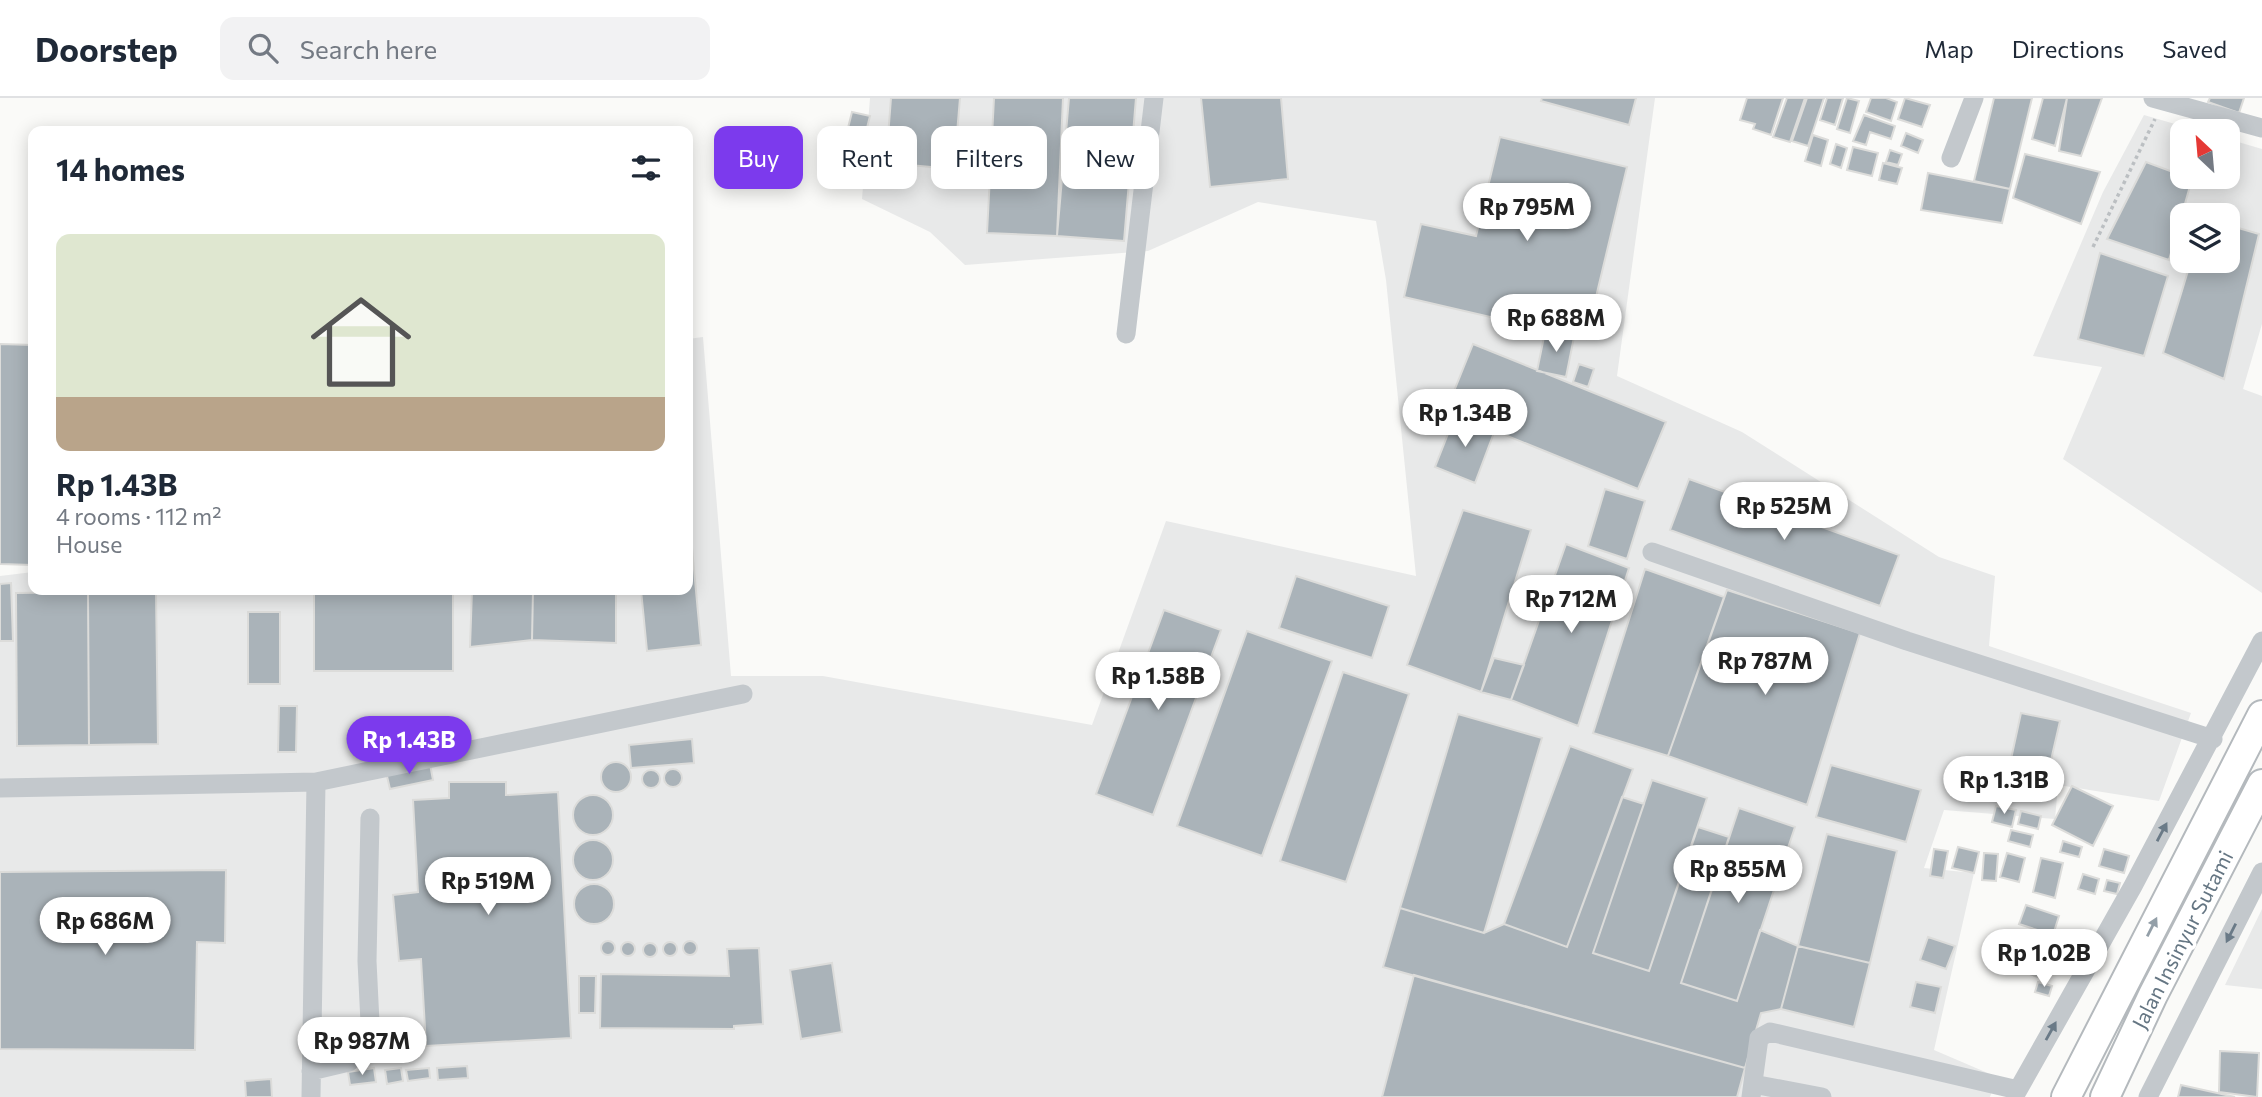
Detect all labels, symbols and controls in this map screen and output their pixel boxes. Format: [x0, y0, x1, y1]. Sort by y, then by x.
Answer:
search box [220, 17, 710, 80]
text: Doorstep [35, 28, 178, 69]
icon: search [244, 29, 282, 67]
text: Search here [300, 33, 437, 64]
text: Map [1924, 34, 1974, 63]
text: Directions [2012, 34, 2124, 63]
text: Saved [2162, 34, 2227, 63]
north arrow [2170, 119, 2240, 189]
map controls [2170, 119, 2240, 273]
chip: Buy [714, 126, 803, 189]
chip: Rent [817, 126, 917, 189]
chip: Filters [931, 126, 1047, 189]
chip: New [1061, 126, 1159, 189]
icon: filters [627, 149, 665, 187]
text: 14 homes [56, 150, 185, 187]
pin: Rp 795M [1462, 184, 1592, 243]
text: Rp 795M [1479, 192, 1575, 220]
button: layers [2170, 203, 2240, 273]
icon: home [298, 279, 424, 405]
pin: Rp 688M [1491, 294, 1621, 354]
text: Rp 688M [1507, 303, 1605, 331]
pin: Rp 1.34B [1393, 390, 1537, 449]
text: Rp 1.34B [1418, 398, 1512, 426]
text: Rp 1.43B [56, 465, 177, 502]
pin: Rp 525M [1719, 482, 1849, 542]
text: Rp 525M [1736, 491, 1832, 519]
text: 4 rooms · 112 m² [56, 502, 221, 530]
text: House [56, 530, 122, 558]
pin: Rp 712M [1506, 575, 1636, 635]
text: Rp 712M [1525, 584, 1617, 612]
pin: Rp 787M [1700, 638, 1830, 697]
text: Rp 787M [1717, 646, 1813, 674]
pin: Rp 1.58B [1086, 652, 1230, 712]
text: Rp 1.58B [1111, 661, 1205, 689]
pin: Rp 1.43B [337, 716, 481, 776]
text: Rp 1.43B [363, 725, 455, 753]
pin: Rp 1.31B [1932, 756, 2076, 816]
text: Rp 1.31B [1959, 765, 2049, 793]
one-way arrow [2156, 822, 2168, 842]
pin: Rp 855M [1673, 846, 1803, 905]
street label: Jalan Insinyur Sutami [2126, 846, 2237, 1033]
text: Rp 855M [1689, 854, 1787, 882]
pin: Rp 519M [423, 858, 553, 917]
text: Rp 519M [441, 866, 535, 894]
pin: Rp 686M [40, 898, 170, 957]
text: Rp 686M [56, 906, 154, 934]
one-way arrow [2147, 917, 2158, 937]
one-way arrow [2225, 923, 2237, 943]
pin: Rp 1.02B [1972, 930, 2116, 989]
text: Rp 1.02B [1997, 938, 2091, 966]
pin: Rp 987M [297, 1018, 427, 1077]
one-way arrow [2045, 1021, 2057, 1040]
text: Rp 987M [314, 1026, 410, 1054]

